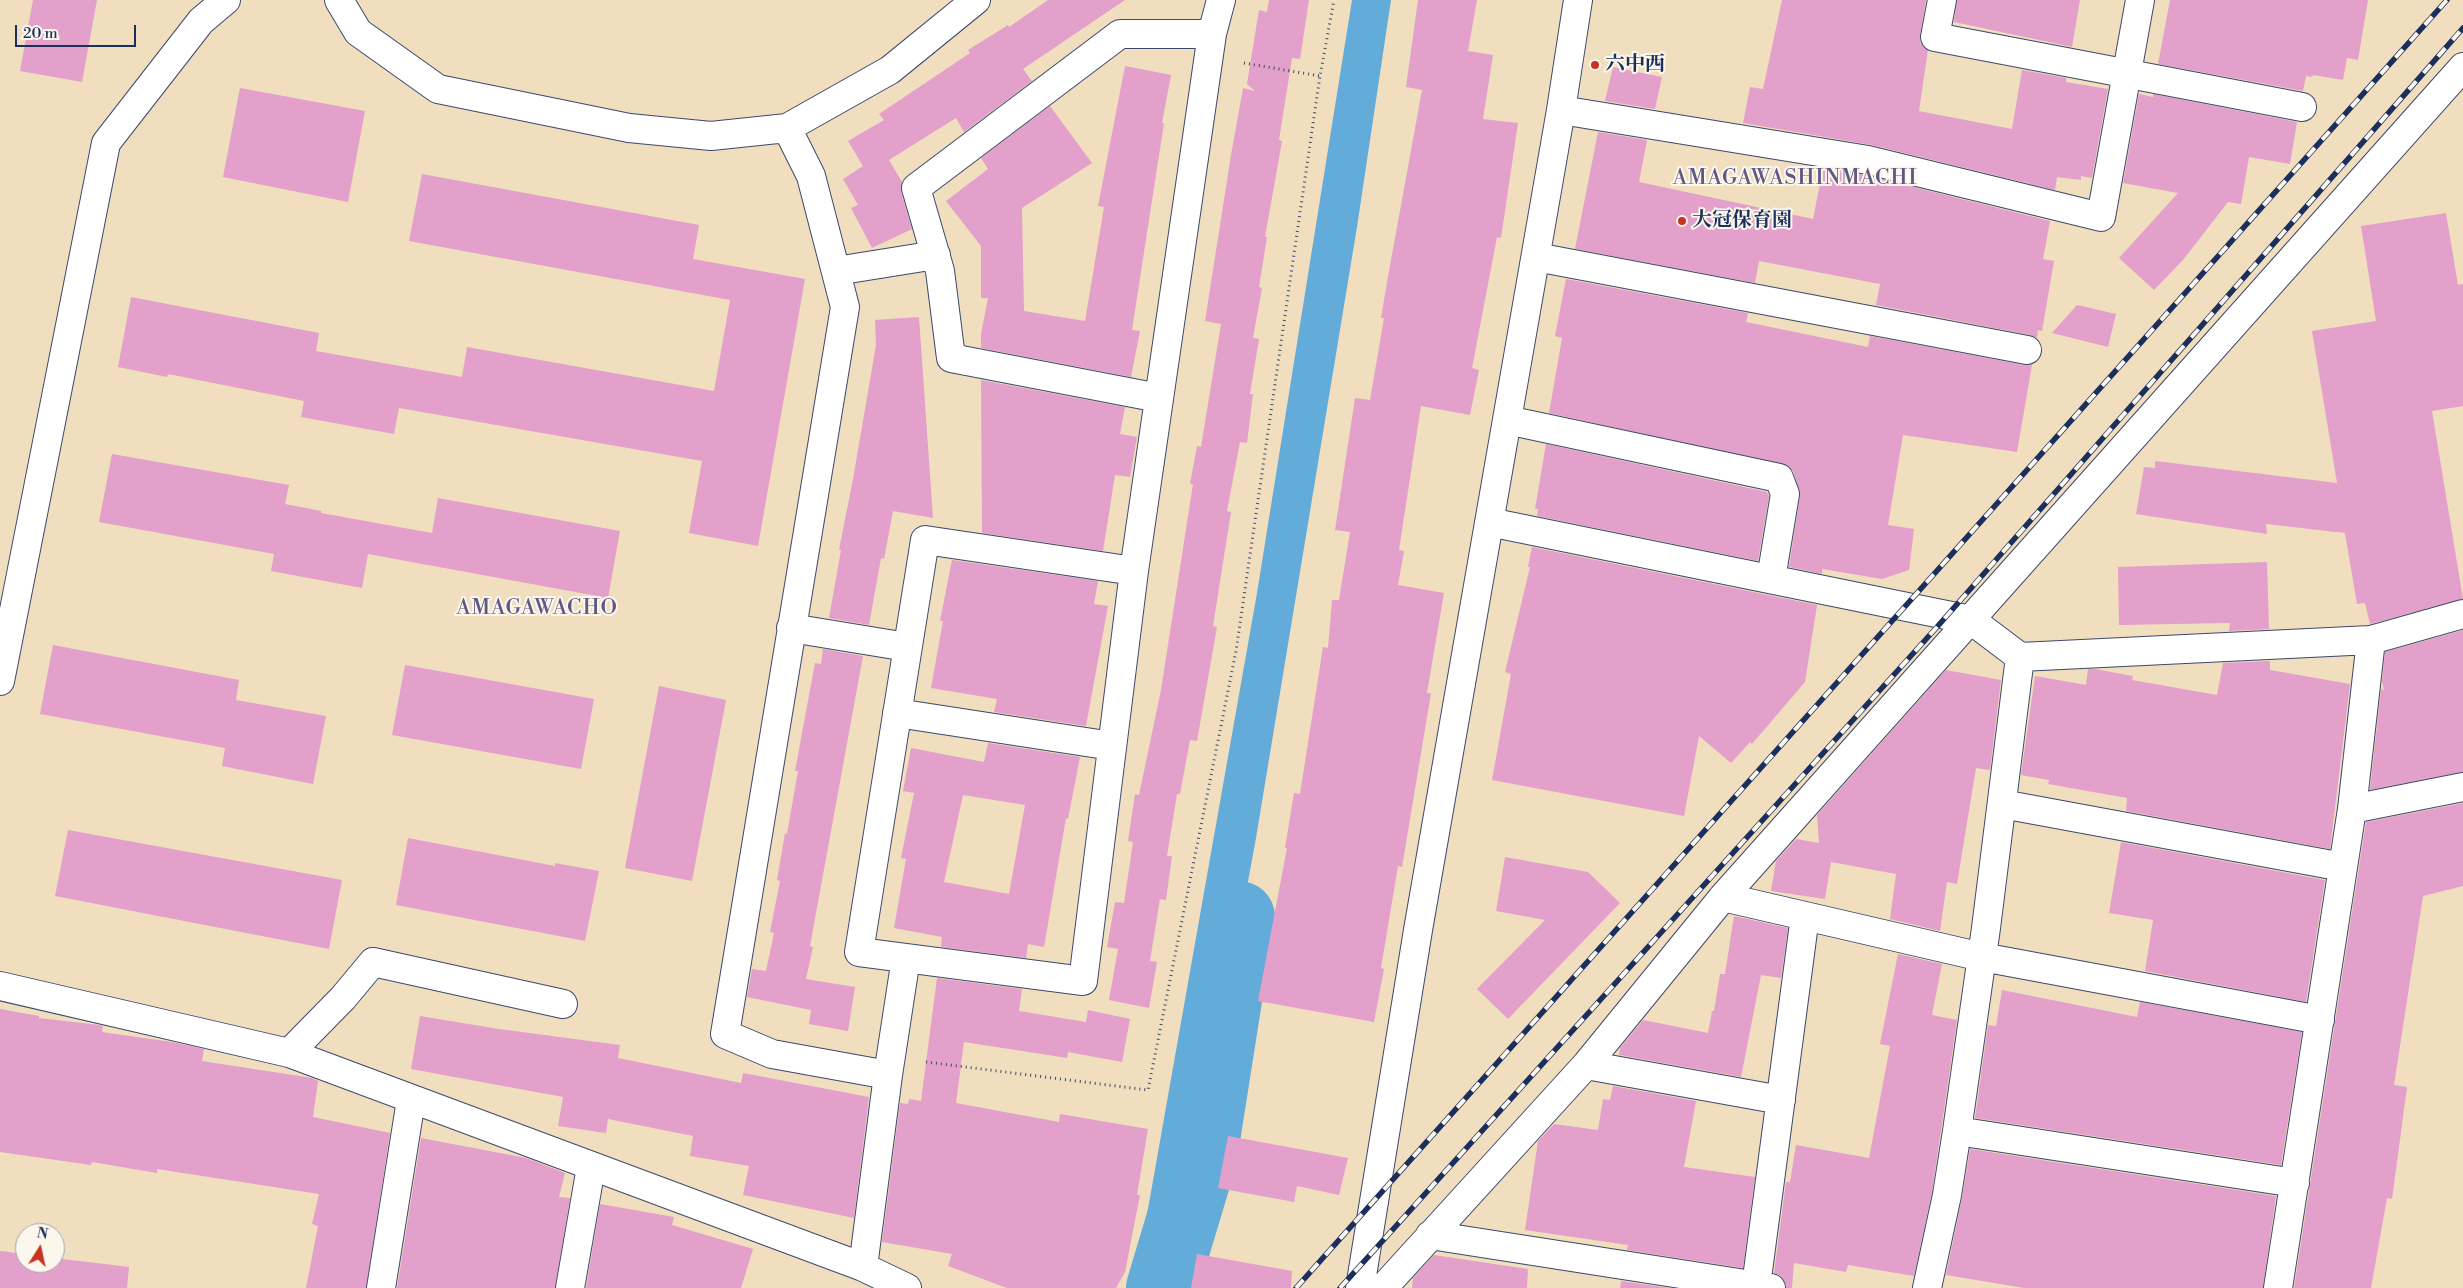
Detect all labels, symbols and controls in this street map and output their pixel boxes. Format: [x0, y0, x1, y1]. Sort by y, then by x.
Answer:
scale bar [18, 15, 139, 47]
text: 20 m [23, 24, 58, 43]
place label: 六中西 [1605, 53, 1665, 77]
marker: 六中西 [1589, 59, 1601, 71]
district label: AMAGAWASHINMACHI [1671, 166, 1919, 192]
place label: 大冠保育園 [1692, 209, 1792, 233]
marker: 大冠保育園 [1676, 215, 1688, 227]
district label: AMAGAWACHO [455, 596, 619, 622]
north arrow [15, 1223, 65, 1273]
text: N [35, 1224, 49, 1244]

